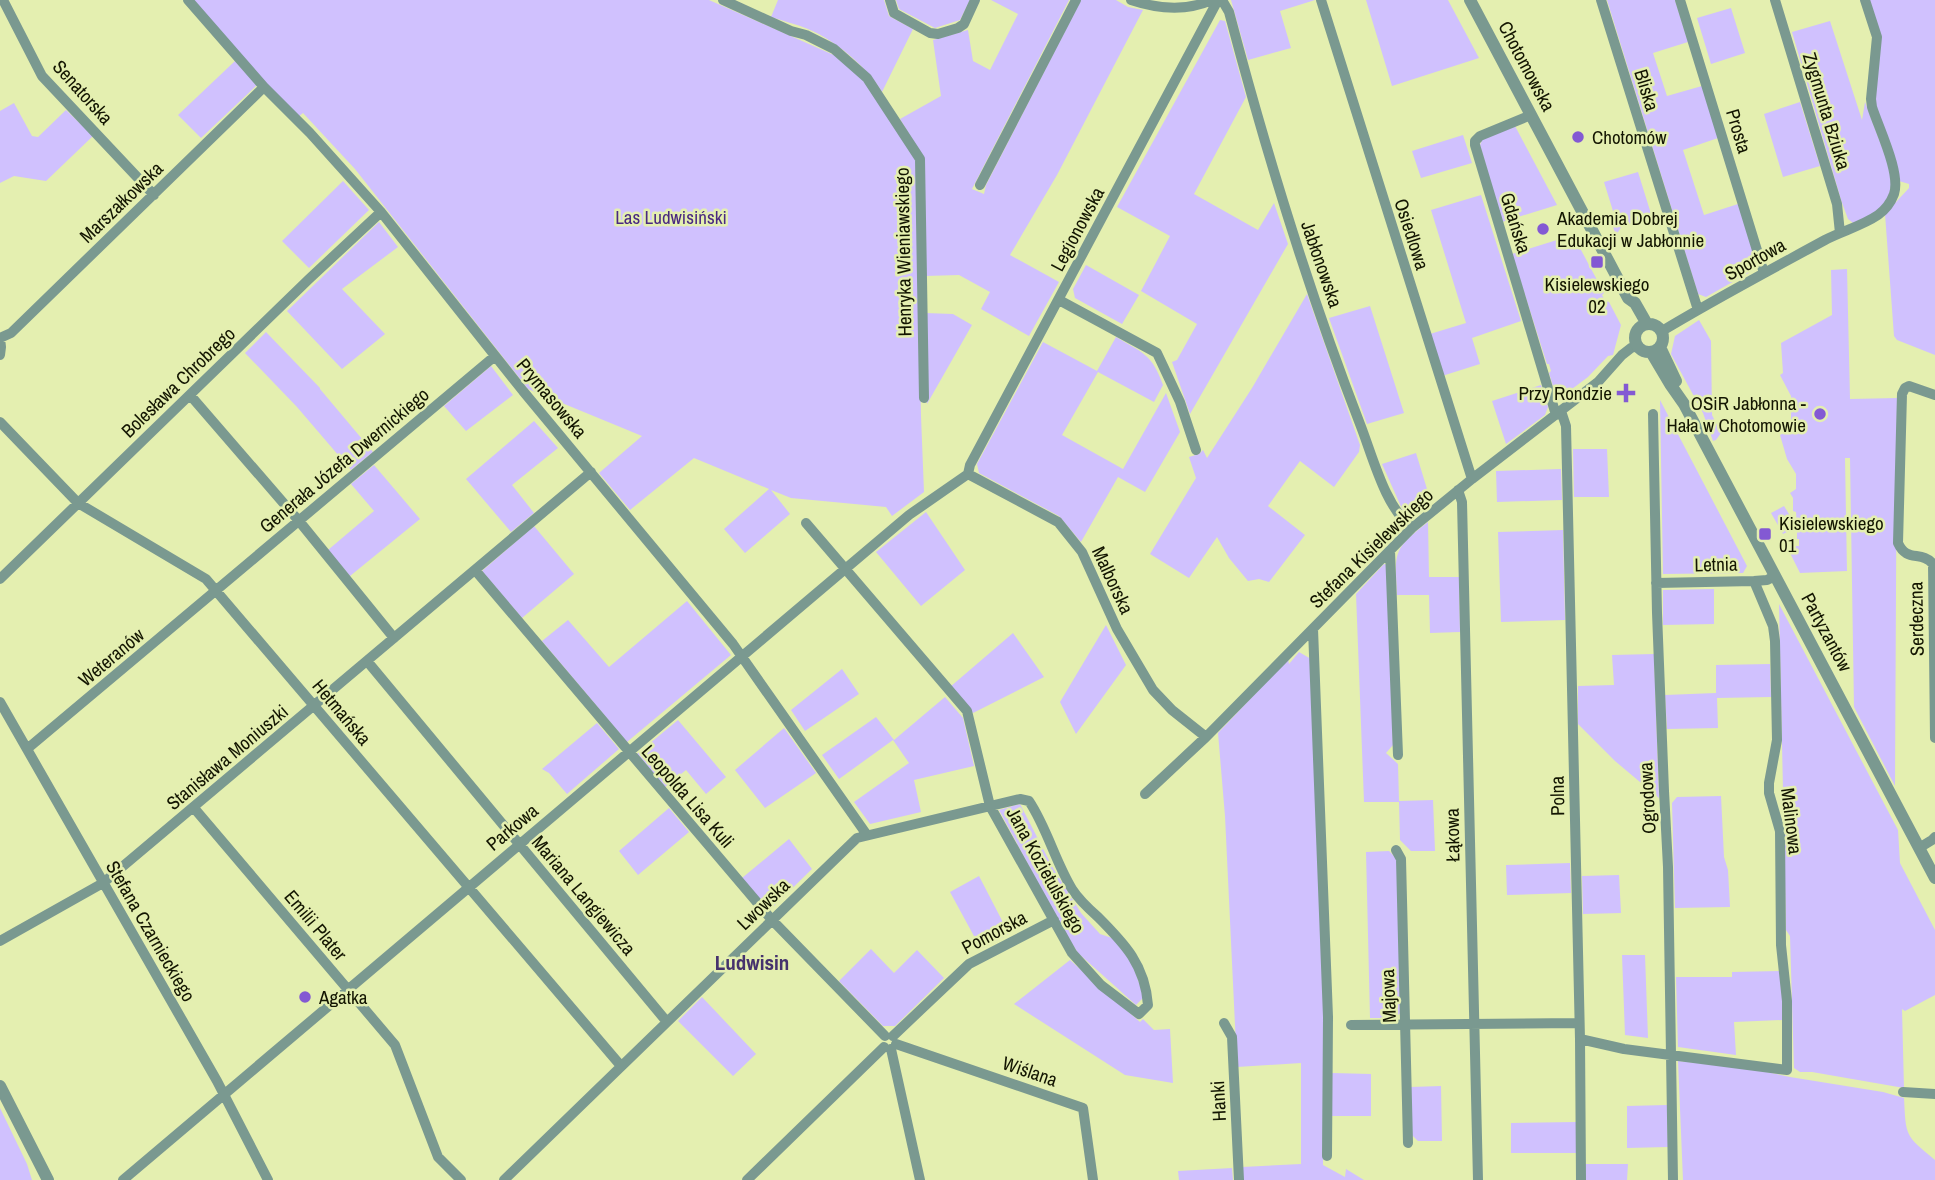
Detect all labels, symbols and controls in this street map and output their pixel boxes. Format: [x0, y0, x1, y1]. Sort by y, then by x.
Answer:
street label: Chotomowska [1492, 16, 1562, 116]
street label: Zygmunta Bziuka [1797, 49, 1857, 173]
street label: Senatorska [47, 54, 119, 130]
street label: Bliska [1628, 66, 1666, 114]
street label: Prosta [1720, 106, 1758, 157]
place label: Chotomów [1592, 124, 1667, 150]
marker: Chotomów [1570, 129, 1586, 145]
street label: Marszałkowska [74, 155, 169, 248]
street label: Henryka Wieniawskiego [889, 167, 917, 337]
street label: Legionowska [1044, 182, 1110, 276]
street label: Gdańska [1494, 189, 1538, 257]
street label: Osiedlowa [1388, 195, 1436, 273]
park label: Las Ludwisiński [615, 204, 727, 230]
place label: Akademia Dobrej Edukacji w Jabłonnie [1556, 205, 1704, 253]
street label: Jabłonowska [1295, 217, 1349, 311]
marker: Akademia Dobrej Edukacji w Jabłonnie [1535, 221, 1551, 237]
street label: Sportowa [1720, 232, 1790, 286]
marker: Kisielewskiego 02 [1589, 254, 1605, 270]
place label: Kisielewskiego 02 [1545, 271, 1649, 319]
street label: Bolesława Chrobrego [115, 321, 241, 443]
street label: Prymasowska [511, 353, 593, 444]
place label: Przy Rondzie [1518, 380, 1612, 406]
street label: Generała Józefa Dwernickiego [254, 381, 434, 539]
marker: Przy Rondzie [1618, 385, 1634, 401]
place label: OSiR Jabłonna - Hała w Chotomowie [1667, 390, 1806, 438]
marker: OSiR Jabłonna - Hała w Chotomowie [1812, 406, 1828, 422]
street label: Stefana Kisielewskiego [1303, 482, 1439, 614]
place label: Kisielewskiego 01 [1779, 510, 1884, 558]
marker: Kisielewskiego 01 [1757, 526, 1773, 542]
street label: Malborska [1086, 542, 1140, 618]
street label: Letnia [1694, 551, 1738, 577]
street label: Serdeczna [1902, 581, 1930, 656]
street label: Partyzantów [1795, 588, 1859, 677]
street label: Weteranów [73, 621, 150, 692]
street label: Hetmańska [307, 673, 377, 751]
street label: Stanisława Moniuszki [161, 698, 293, 816]
street label: Leopolda Lisa Kuli [636, 739, 740, 853]
street label: Ogrodowa [1632, 761, 1662, 835]
street label: Polna [1544, 776, 1570, 816]
street label: Malinowa [1775, 786, 1809, 856]
street label: Parkowa [480, 797, 544, 856]
street label: Jana Kozietulskiego [1001, 802, 1091, 938]
street label: Łąkowa [1439, 808, 1465, 862]
street label: Mariana Langiewicza [526, 830, 642, 961]
street label: Stefana Czarnieckiego [100, 856, 202, 1006]
street label: Lwowska [731, 872, 795, 936]
street label: Emilii Plater [279, 884, 354, 966]
street label: Pomorska [957, 904, 1031, 960]
district label: Ludwisin [715, 948, 789, 977]
street label: Majowa [1374, 968, 1402, 1023]
place label: Agatka [318, 984, 368, 1010]
marker: Agatka [297, 989, 313, 1005]
street label: Wiślana [999, 1050, 1061, 1093]
street label: Hanki [1204, 1080, 1232, 1122]

